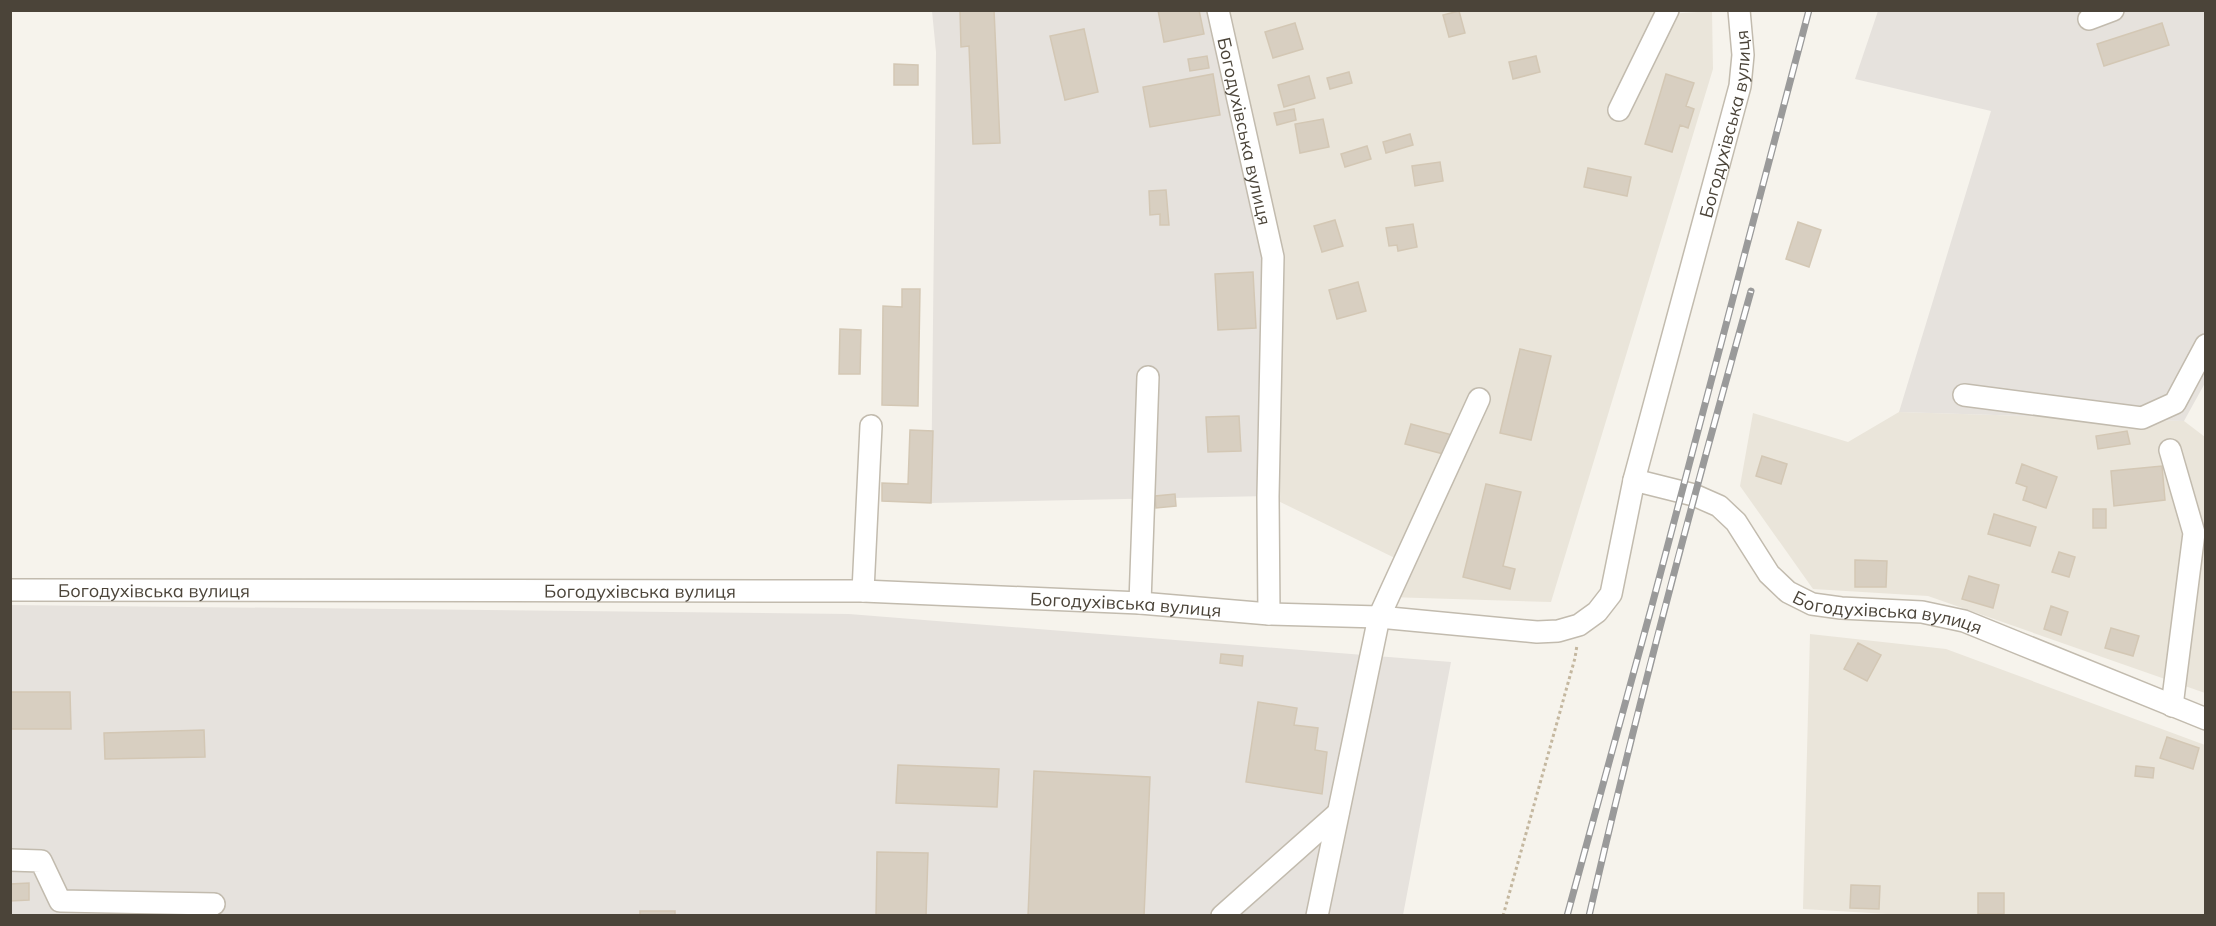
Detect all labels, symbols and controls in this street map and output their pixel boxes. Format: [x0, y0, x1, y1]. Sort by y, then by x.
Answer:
street label: Богодухівська вулиця [1694, 29, 1755, 220]
street label: Богодухівська вулиця [1213, 35, 1277, 227]
street label: Богодухівська вулиця [58, 579, 250, 602]
street label: Богодухівська вулиця [544, 579, 736, 602]
street label: Богодухівська вулиця [1789, 585, 1986, 639]
street label: Богодухівська вулиця [1029, 587, 1222, 621]

